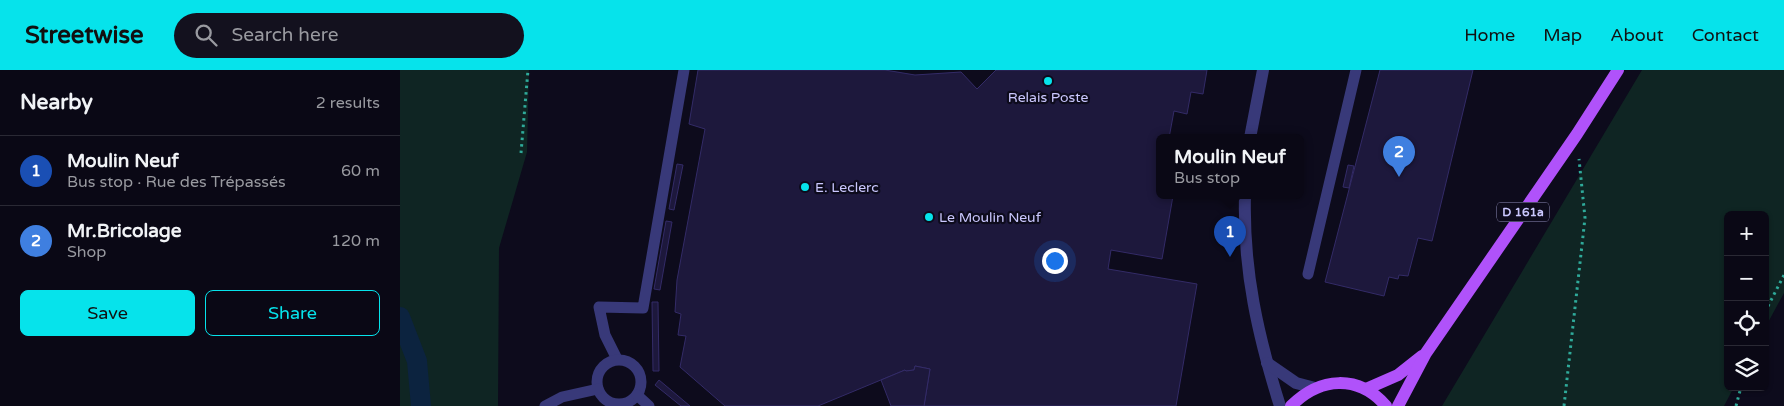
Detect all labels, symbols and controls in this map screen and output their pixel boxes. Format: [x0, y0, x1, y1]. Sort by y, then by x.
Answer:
search box [174, 13, 524, 58]
text: Streetwise [25, 21, 144, 50]
icon: search [192, 21, 220, 49]
text: Search here [232, 24, 338, 46]
text: Home [1464, 24, 1515, 46]
text: Map [1543, 24, 1582, 46]
text: About [1610, 24, 1664, 46]
text: Contact [1692, 24, 1759, 46]
marker: Relais Poste [1042, 75, 1054, 87]
place label: Relais Poste [1008, 89, 1088, 106]
text: Nearby [20, 90, 93, 115]
text: 2 results [316, 93, 380, 113]
popup [1156, 134, 1304, 199]
pin: 2 [1383, 136, 1415, 177]
text: Moulin Neuf [1174, 146, 1286, 168]
text: Moulin Neuf [67, 150, 179, 172]
text: 1 [31, 161, 41, 181]
text: 60 m [341, 161, 380, 181]
text: Bus stop [1174, 168, 1240, 188]
text: Bus stop · Rue des Trépassés [67, 172, 286, 192]
place label: E. Leclerc [815, 179, 879, 196]
marker: E. Leclerc [799, 181, 811, 193]
road number: D 161a [1497, 202, 1549, 222]
place label: Le Moulin Neuf [939, 209, 1042, 226]
marker: Le Moulin Neuf [923, 211, 935, 223]
map controls [1724, 211, 1769, 391]
button: + [1724, 211, 1769, 256]
pin: 1 [1214, 216, 1246, 257]
text: Mr.Bricolage [67, 220, 182, 242]
text: 2 [31, 231, 41, 251]
text: 120 m [331, 231, 380, 251]
text: Shop [67, 242, 106, 262]
your location [1042, 248, 1068, 274]
button: − [1724, 256, 1769, 301]
button: Save [20, 290, 195, 336]
button: Share [205, 290, 380, 336]
button: locate [1724, 301, 1769, 346]
button: layers [1724, 346, 1769, 391]

